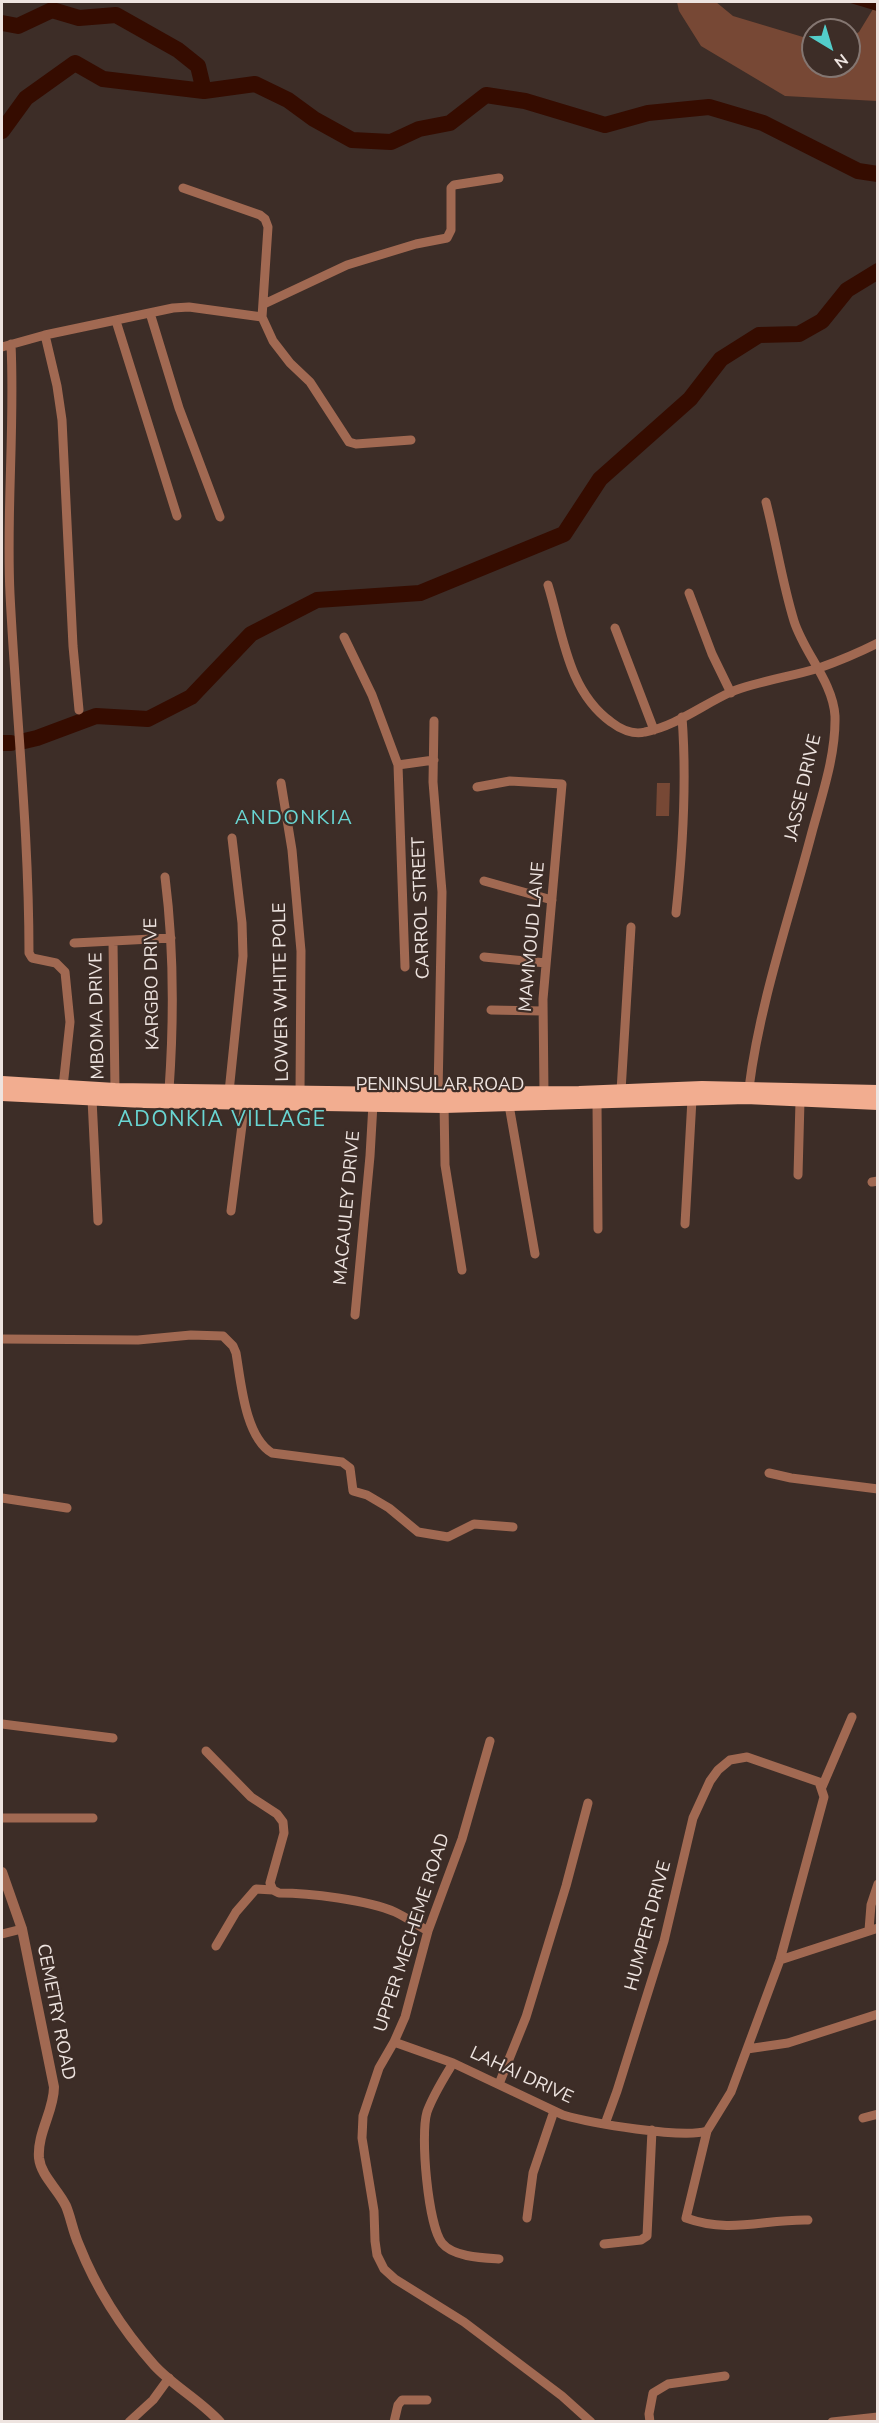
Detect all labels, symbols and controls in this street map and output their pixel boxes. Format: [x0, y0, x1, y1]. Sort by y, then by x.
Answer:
north arrow [801, 18, 861, 78]
text: N [829, 48, 852, 73]
street label: JASSE DRIVE [781, 732, 827, 844]
district label: ANDONKIA [235, 807, 353, 831]
street label: CARROL STREET [409, 836, 435, 980]
street label: MAMMOUD LANE [516, 861, 550, 1013]
street label: LOWER WHITE POLE [270, 902, 294, 1082]
street label: KARGBO DRIVE [141, 918, 165, 1050]
street label: MBOMA DRIVE [86, 952, 110, 1080]
street label: PENINSULAR ROAD [356, 1075, 524, 1097]
district label: ADONKIA VILLAGE [117, 1108, 327, 1134]
street label: MACAULEY DRIVE [331, 1130, 365, 1286]
street label: UPPER MECHEME ROAD [371, 1831, 455, 2035]
street label: HUMPER DRIVE [621, 1859, 677, 1993]
street label: CEMETRY ROAD [31, 1942, 79, 2082]
street label: LAHAI DRIVE [466, 2043, 576, 2109]

